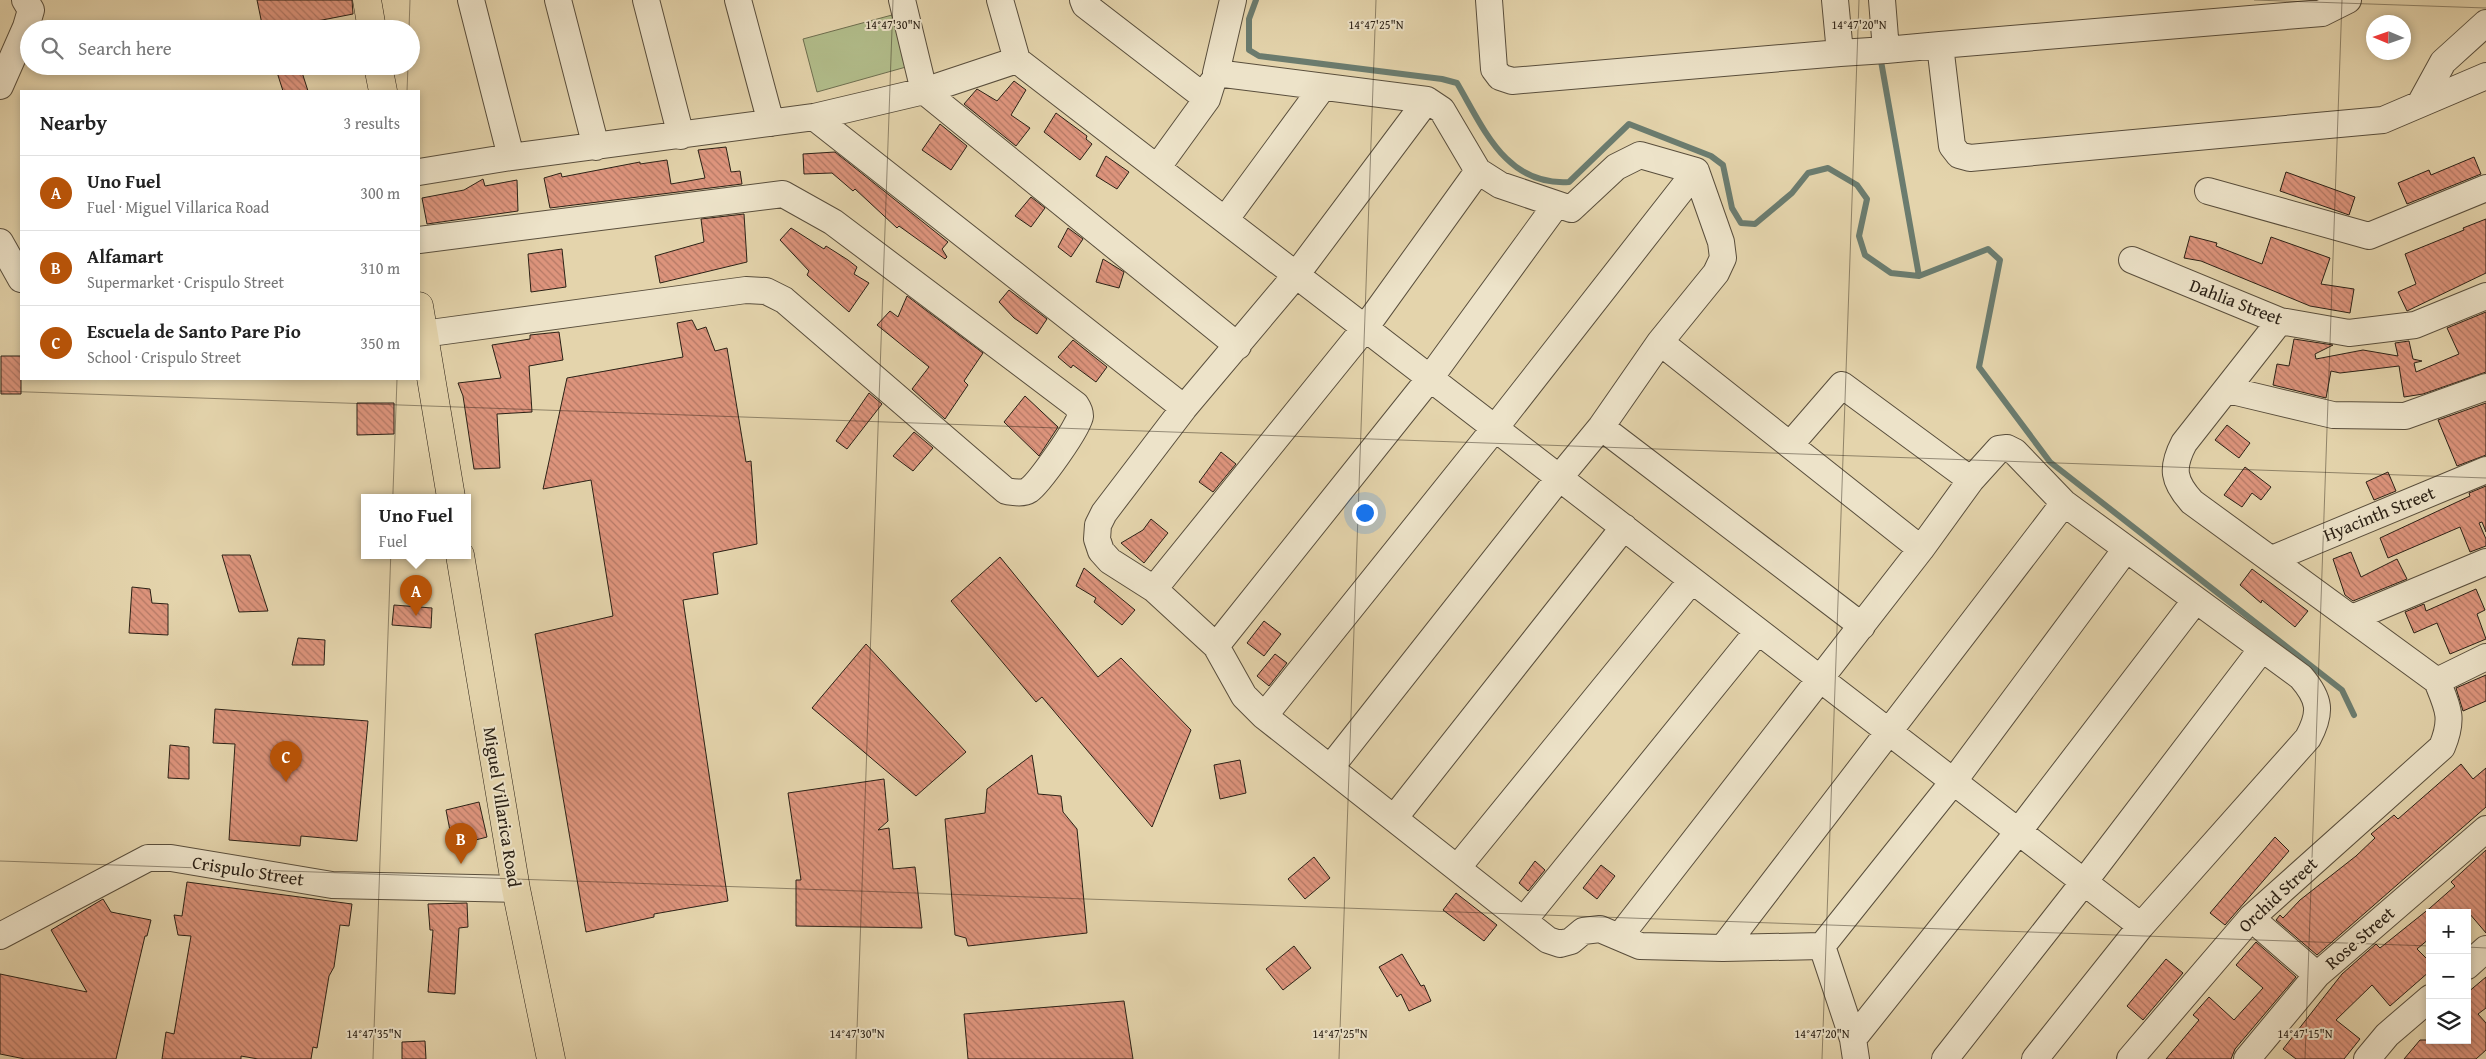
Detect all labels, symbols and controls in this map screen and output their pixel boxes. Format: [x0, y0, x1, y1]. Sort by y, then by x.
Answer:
north arrow [2366, 15, 2411, 60]
text: 14°47'30"N [865, 16, 921, 33]
text: 14°47'25"N [1348, 16, 1404, 33]
text: 14°47'20"N [1831, 16, 1887, 33]
search box [20, 20, 420, 75]
icon: search [38, 34, 66, 62]
text: Search here [78, 34, 172, 62]
text: Nearby [40, 107, 107, 138]
text: 3 results [343, 111, 400, 135]
text: Uno Fuel [87, 167, 161, 195]
text: A [51, 181, 61, 205]
text: 300 m [360, 181, 400, 205]
text: Fuel · Miguel Villarica Road [87, 195, 269, 219]
text: Alfamart [87, 242, 163, 270]
text: B [51, 256, 61, 280]
text: 310 m [360, 256, 400, 280]
text: Supermarket · Crispulo Street [87, 270, 284, 294]
street label: Dahlia Street [2186, 271, 2287, 332]
text: Escuela de Santo Pare Pio [87, 317, 301, 345]
text: C [51, 331, 61, 355]
text: 350 m [360, 331, 400, 355]
text: School · Crispulo Street [87, 345, 241, 369]
street label: Hyacinth Street [2319, 479, 2439, 548]
popup [361, 494, 471, 559]
your location [1352, 500, 1378, 526]
text: Uno Fuel [379, 501, 453, 529]
text: Fuel [379, 529, 407, 553]
pin: A [400, 575, 432, 616]
street label: Miguel Villarica Road [476, 725, 529, 889]
pin: C [270, 741, 302, 782]
pin: B [445, 823, 477, 864]
street label: Crispulo Street [190, 848, 306, 893]
street label: Orchid Street [2232, 850, 2324, 939]
street label: Rose Street [2319, 899, 2401, 976]
map controls [2426, 909, 2471, 1044]
button: + [2426, 909, 2471, 954]
button: − [2426, 954, 2471, 999]
button: layers [2426, 999, 2471, 1044]
text: 14°47'35"N [346, 1025, 402, 1042]
text: 14°47'30"N [829, 1025, 885, 1042]
text: 14°47'25"N [1312, 1025, 1368, 1042]
text: 14°47'20"N [1794, 1025, 1850, 1042]
text: 14°47'15"N [2277, 1025, 2333, 1042]

